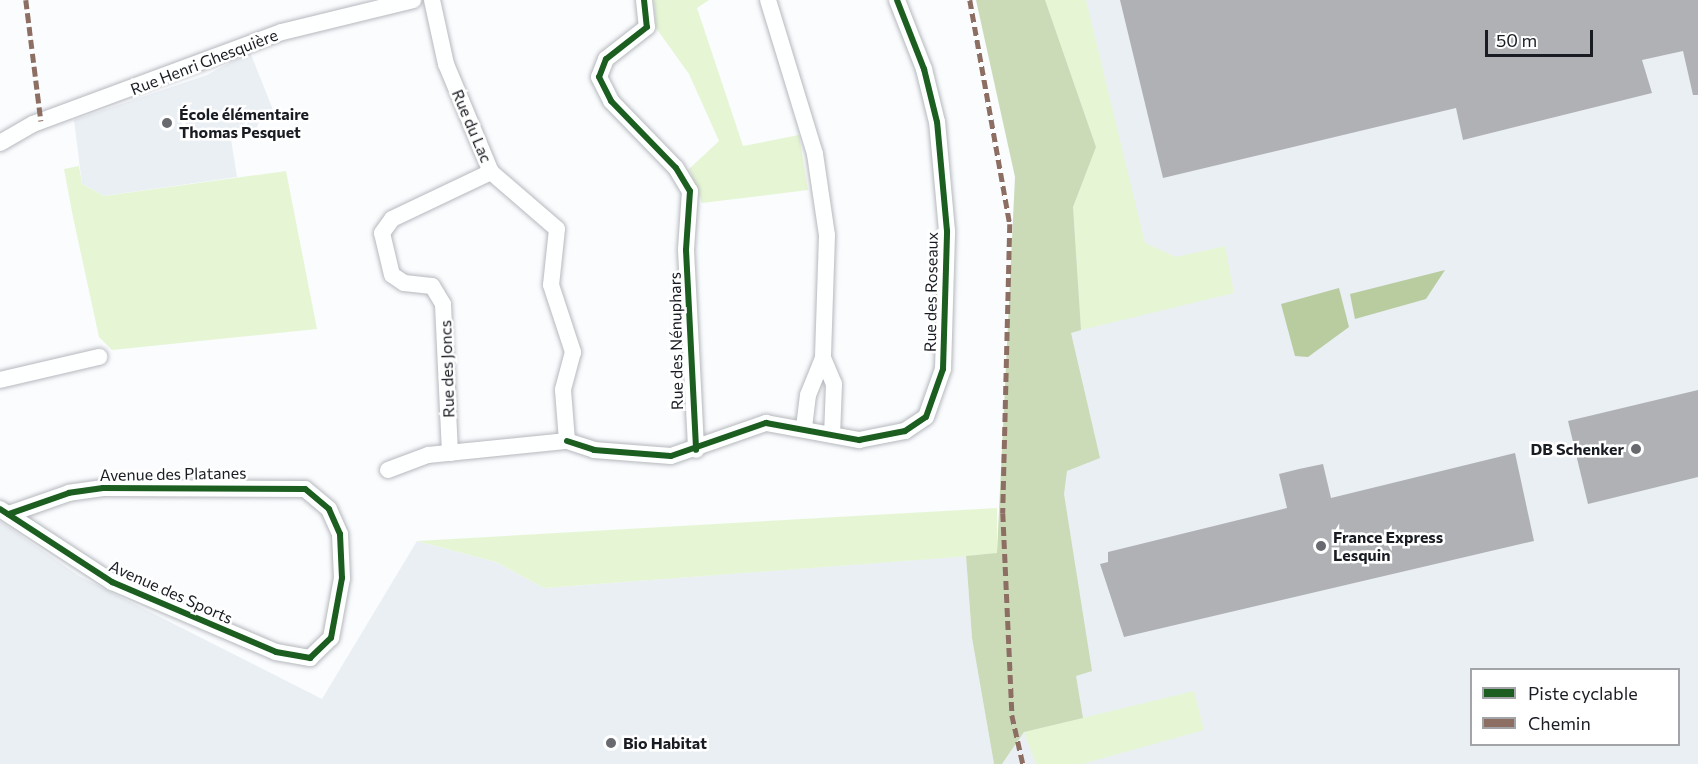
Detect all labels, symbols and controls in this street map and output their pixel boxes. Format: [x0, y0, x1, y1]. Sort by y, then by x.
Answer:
scale bar [1488, 18, 1596, 56]
street label: Rue Henri Ghesquière [128, 25, 280, 99]
text: 50 m [1496, 29, 1537, 51]
street label: Rue du Lac [448, 86, 496, 166]
place label: École élémentaire Thomas Pesquet [179, 104, 309, 142]
marker: École élémentaire Thomas Pesquet [160, 116, 174, 130]
street label: Rue des Roseaux [920, 232, 942, 352]
street label: Rue des Nénuphars [665, 272, 687, 410]
street label: Rue des Joncs [436, 320, 458, 418]
place label: DB Schenker [1531, 439, 1624, 459]
marker: DB Schenker [1629, 442, 1643, 456]
street label: Avenue des Platanes [99, 463, 247, 485]
place label: France Express Lesquin [1333, 527, 1443, 565]
marker: France Express Lesquin [1314, 539, 1328, 553]
street label: Avenue des Sports [106, 556, 236, 628]
legend [1470, 668, 1680, 746]
text: Piste cyclable [1528, 682, 1638, 704]
text: Chemin [1528, 712, 1591, 734]
place label: Bio Habitat [623, 733, 707, 753]
marker: Bio Habitat [604, 736, 618, 750]

